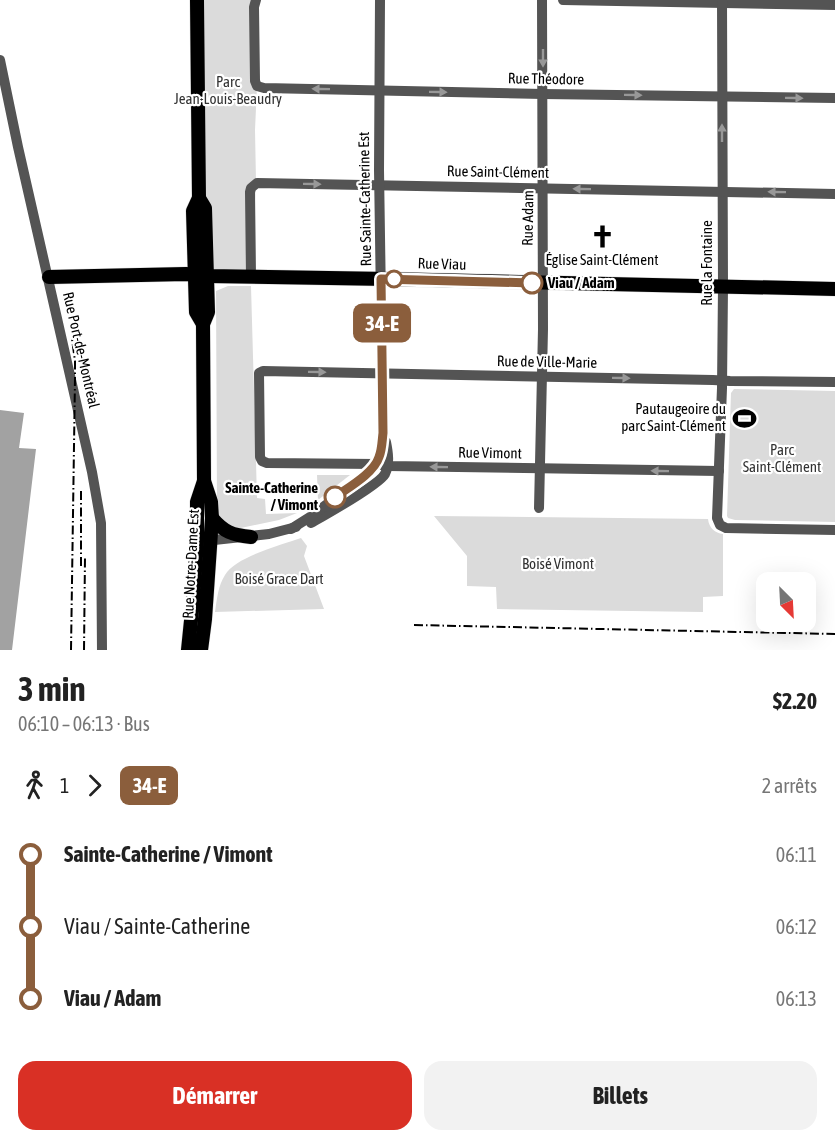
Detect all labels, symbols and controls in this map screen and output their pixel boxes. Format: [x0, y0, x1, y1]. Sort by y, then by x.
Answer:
one-way arrow [538, 49, 548, 68]
street label: Rue Théodore [508, 69, 585, 88]
park label: Parc Jean-Louis-Beaudry [174, 73, 282, 107]
one-way arrow [311, 84, 330, 94]
one-way arrow [428, 87, 447, 97]
one-way arrow [623, 91, 642, 100]
one-way arrow [785, 93, 804, 103]
one-way arrow [717, 123, 727, 142]
street label: Rue Sainte-Catherine Est [355, 132, 374, 266]
street label: Rue Saint-Clément [447, 162, 549, 181]
one-way arrow [303, 179, 322, 189]
one-way arrow [572, 184, 591, 194]
one-way arrow [767, 188, 786, 197]
street label: Rue Adam [519, 190, 536, 246]
street label: Rue la Fontaine [698, 220, 715, 306]
church icon: Église Saint-Clément [589, 223, 615, 249]
place label: Église Saint-Clément [545, 251, 659, 268]
street label: Rue Viau [417, 254, 467, 273]
unlabelled marker [385, 270, 403, 288]
marker: Viau / Adam [521, 272, 543, 294]
place label: Viau / Adam [547, 274, 615, 291]
street label: Rue Port-de-Montréal [60, 290, 103, 410]
line badge: 34-E [340, 304, 424, 342]
text: 34-E [365, 311, 399, 335]
street label: Rue de Ville-Marie [497, 352, 598, 371]
one-way arrow [307, 367, 326, 377]
one-way arrow [611, 373, 630, 383]
place label: Pautaugeoire du parc Saint-Clément [621, 400, 726, 434]
sports icon: Pautaugeoire du parc Saint-Clément [731, 405, 757, 431]
park label: Parc Saint-Clément [743, 441, 821, 475]
street label: Rue Vimont [458, 443, 522, 462]
one-way arrow [430, 462, 449, 472]
one-way arrow [651, 466, 670, 476]
place label: Sainte-Catherine / Vimont [225, 479, 319, 513]
marker: Sainte-Catherine / Vimont [324, 486, 346, 508]
street label: Rue Notre-Dame Est [179, 509, 202, 619]
park label: Boisé Vimont [522, 555, 594, 572]
park label: Boisé Grace Dart [234, 570, 324, 587]
north arrow [756, 572, 816, 632]
map controls [756, 572, 816, 632]
text: 3 min [18, 670, 85, 708]
text: $2.20 [773, 688, 817, 714]
text: 06:10 – 06:13 · Bus [18, 712, 150, 735]
icon: walk [18, 769, 51, 802]
icon: forward [78, 769, 111, 802]
text: 34-E [132, 773, 166, 797]
text: 1 [60, 774, 69, 797]
text: 2 arrêts [762, 774, 817, 797]
text: Sainte-Catherine / Vimont [64, 841, 273, 867]
text: 06:11 [776, 843, 817, 866]
text: Viau / Sainte-Catherine [64, 913, 250, 939]
text: 06:12 [776, 915, 817, 938]
text: Viau / Adam [64, 985, 161, 1011]
text: 06:13 [776, 987, 817, 1010]
button: Démarrer [18, 1061, 412, 1130]
button: Billets [424, 1061, 817, 1130]

